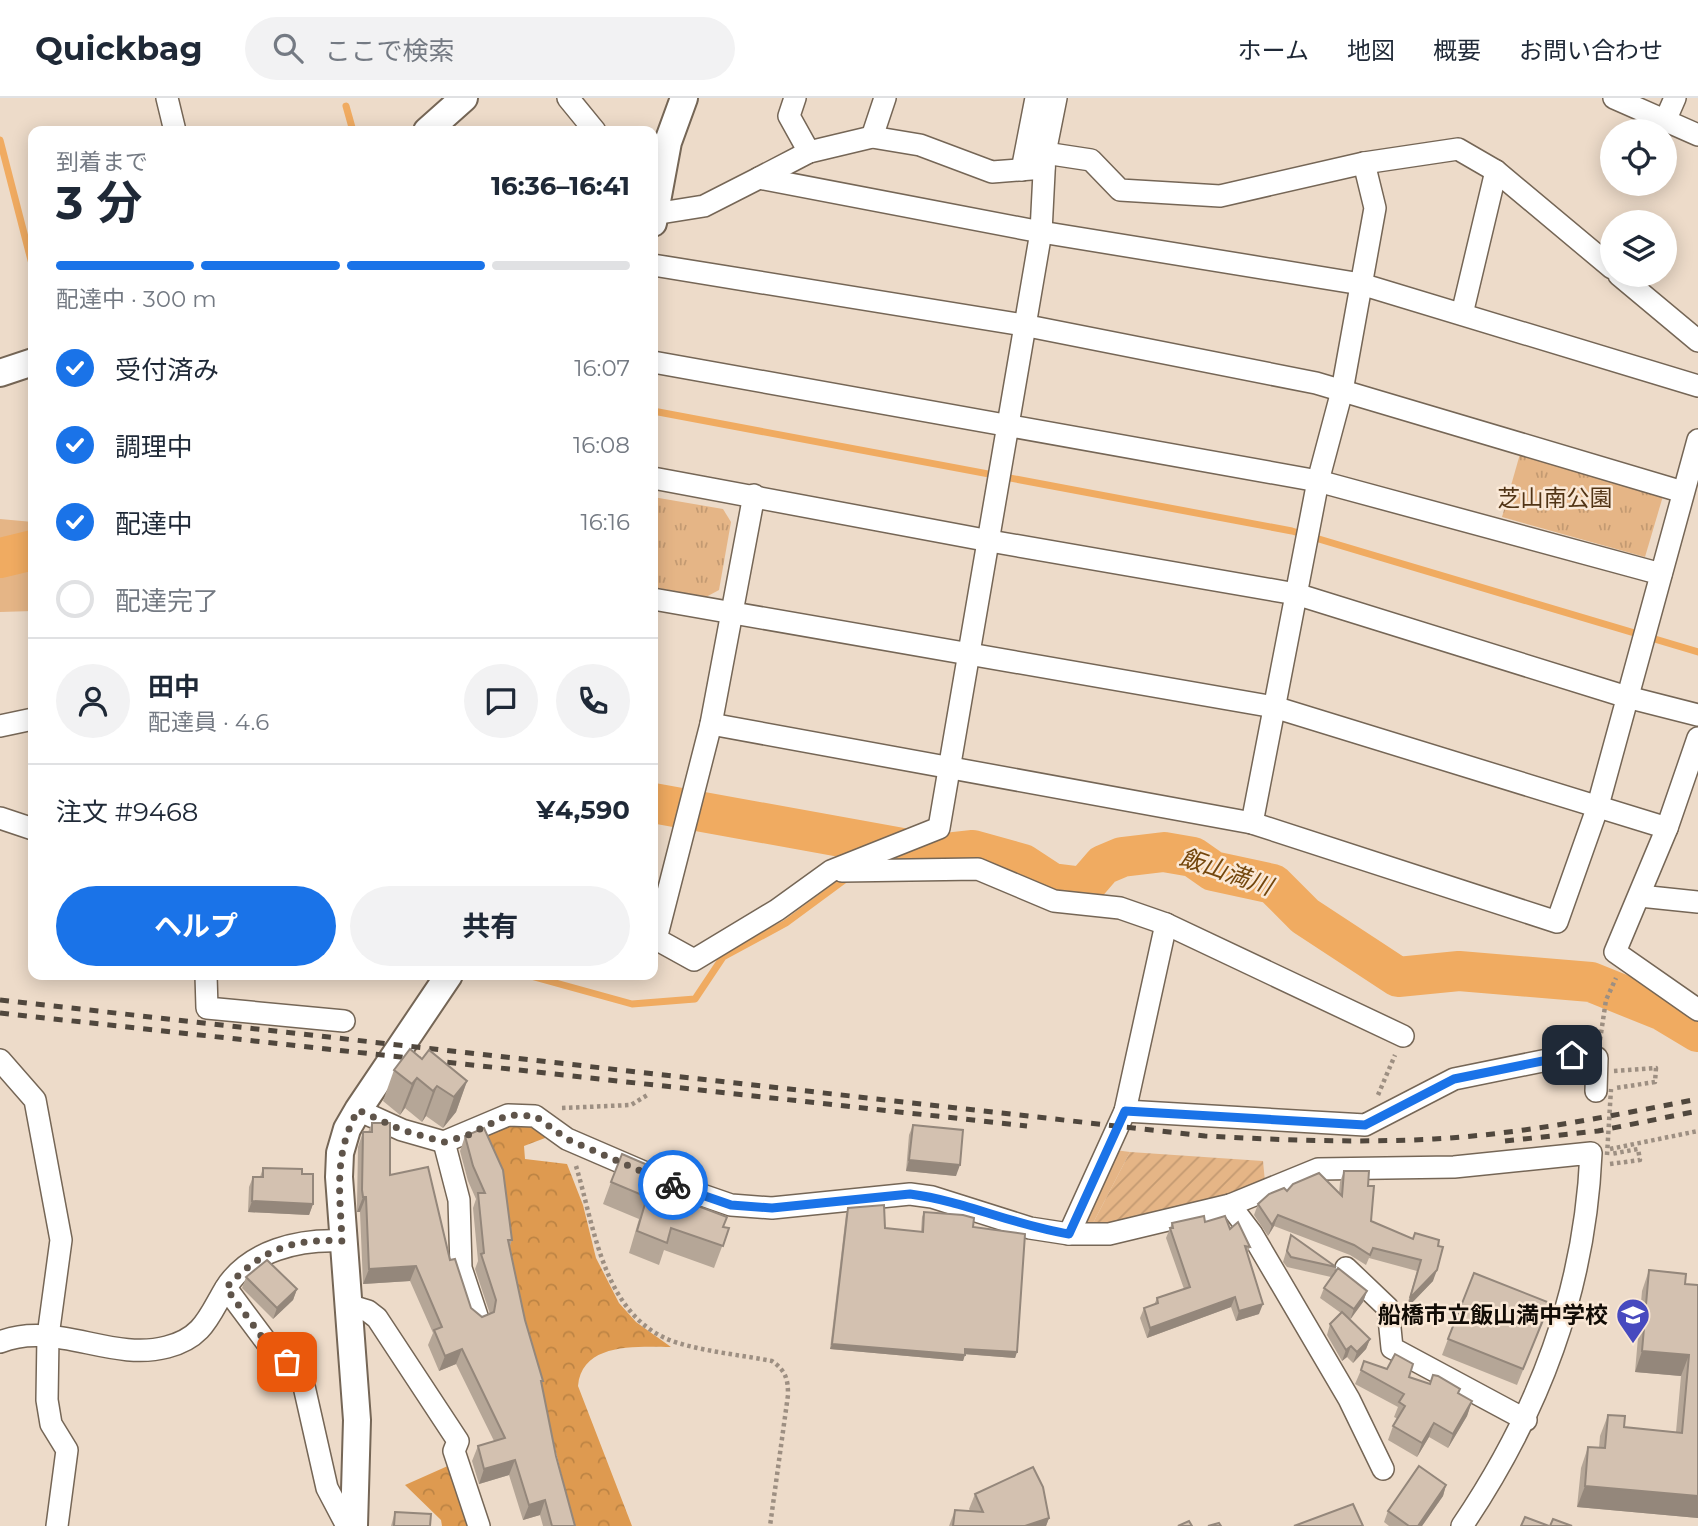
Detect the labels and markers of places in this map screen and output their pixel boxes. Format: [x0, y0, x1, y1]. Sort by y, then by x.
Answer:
pin [1542, 1025, 1602, 1085]
school or university icon: 船橋市立飯山満中学校 [1614, 1296, 1652, 1345]
place label: 船橋市立飯山満中学校 [1378, 1301, 1608, 1329]
pin [257, 1332, 317, 1392]

